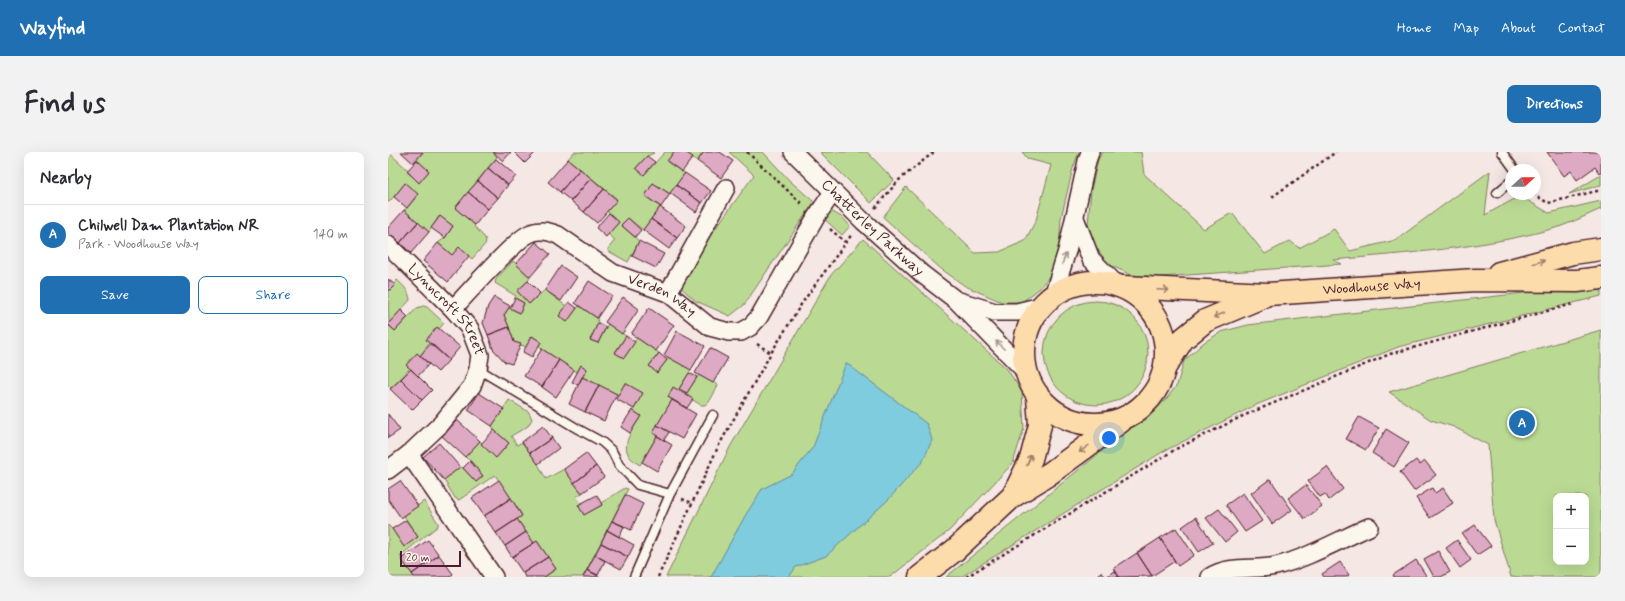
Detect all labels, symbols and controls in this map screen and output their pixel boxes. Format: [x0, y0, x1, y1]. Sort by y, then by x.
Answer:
text: Wayfind [20, 16, 85, 41]
text: Home [1397, 19, 1431, 37]
text: Map [1453, 19, 1479, 37]
text: About [1501, 19, 1536, 37]
text: Contact [1558, 19, 1605, 37]
button: Directions [1507, 85, 1601, 123]
text: Find us [24, 86, 105, 123]
north arrow [1505, 164, 1541, 200]
text: Nearby [40, 167, 92, 189]
street label: Chatterley Parkway [817, 175, 929, 281]
text: Chilwell Dam Plantation NR [78, 216, 259, 236]
text: A [49, 226, 57, 243]
text: 140 m [313, 226, 348, 243]
text: Park · Woodhouse Way [78, 236, 199, 253]
one-way arrow [1061, 253, 1069, 265]
one-way arrow [1533, 258, 1546, 265]
street label: Lynncroft Street [403, 260, 489, 358]
street label: Verden Way [625, 269, 700, 322]
street label: Woodhouse Way [1322, 274, 1421, 300]
button: Save [40, 276, 190, 314]
button: Share [198, 276, 348, 314]
one-way arrow [1156, 286, 1169, 293]
one-way arrow [1213, 311, 1225, 319]
one-way arrow [995, 340, 1005, 350]
pin: A [1509, 408, 1535, 438]
your location [1099, 428, 1119, 448]
one-way arrow [1078, 445, 1089, 453]
one-way arrow [1026, 455, 1034, 467]
map controls [1553, 493, 1589, 565]
button: + [1553, 493, 1589, 529]
button: − [1553, 529, 1589, 565]
scale bar [400, 549, 461, 568]
text: 20 m [406, 551, 429, 565]

